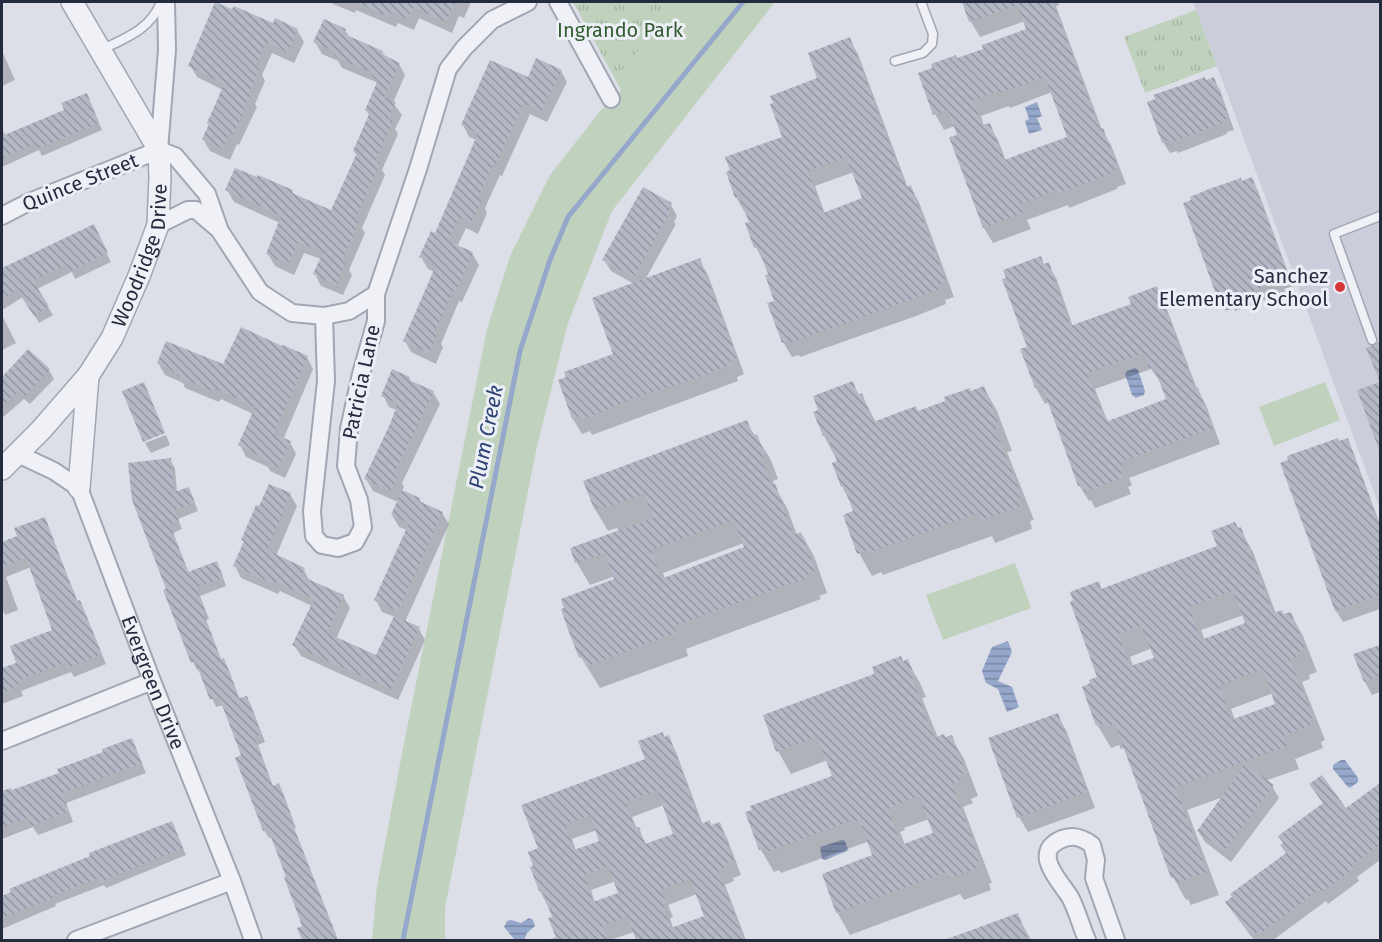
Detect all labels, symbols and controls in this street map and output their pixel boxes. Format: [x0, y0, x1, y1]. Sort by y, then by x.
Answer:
park label: Ingrando Park [557, 18, 684, 42]
street label: Quince Street [19, 148, 142, 216]
street label: Woodridge Drive [106, 183, 172, 331]
place label: Sanchez Elementary School [1159, 264, 1328, 311]
marker: Sanchez Elementary School [1333, 280, 1347, 294]
street label: Patricia Lane [337, 322, 385, 442]
water label: Plum Creek [463, 383, 509, 491]
street label: Evergreen Drive [116, 612, 190, 753]

